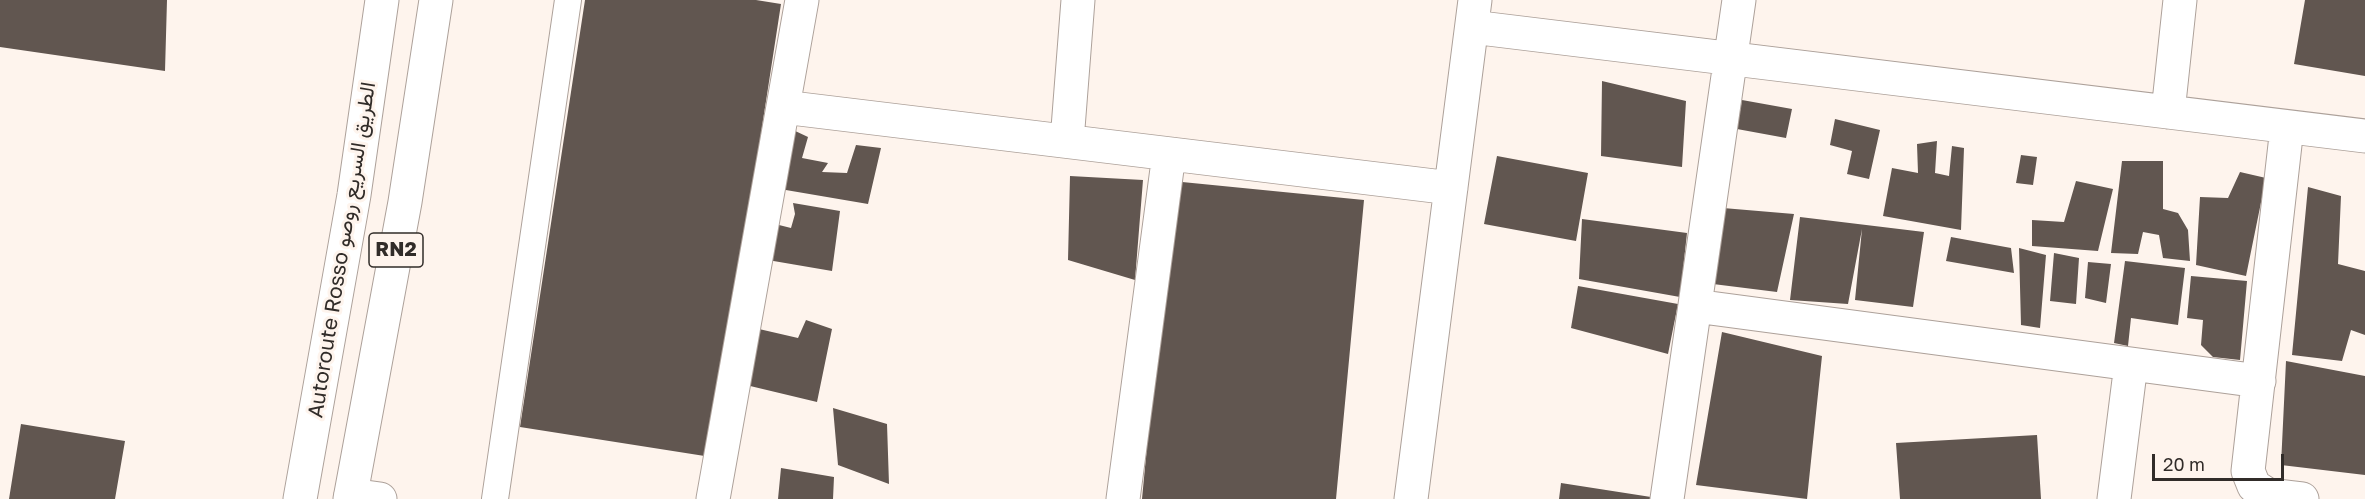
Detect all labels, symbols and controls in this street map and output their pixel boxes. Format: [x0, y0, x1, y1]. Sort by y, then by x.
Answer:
street label: Autoroute Rosso الطريق السريع روصو [303, 80, 381, 420]
road number: RN2 [369, 233, 423, 267]
scale bar [2155, 442, 2287, 480]
text: 20 m [2163, 453, 2205, 475]

